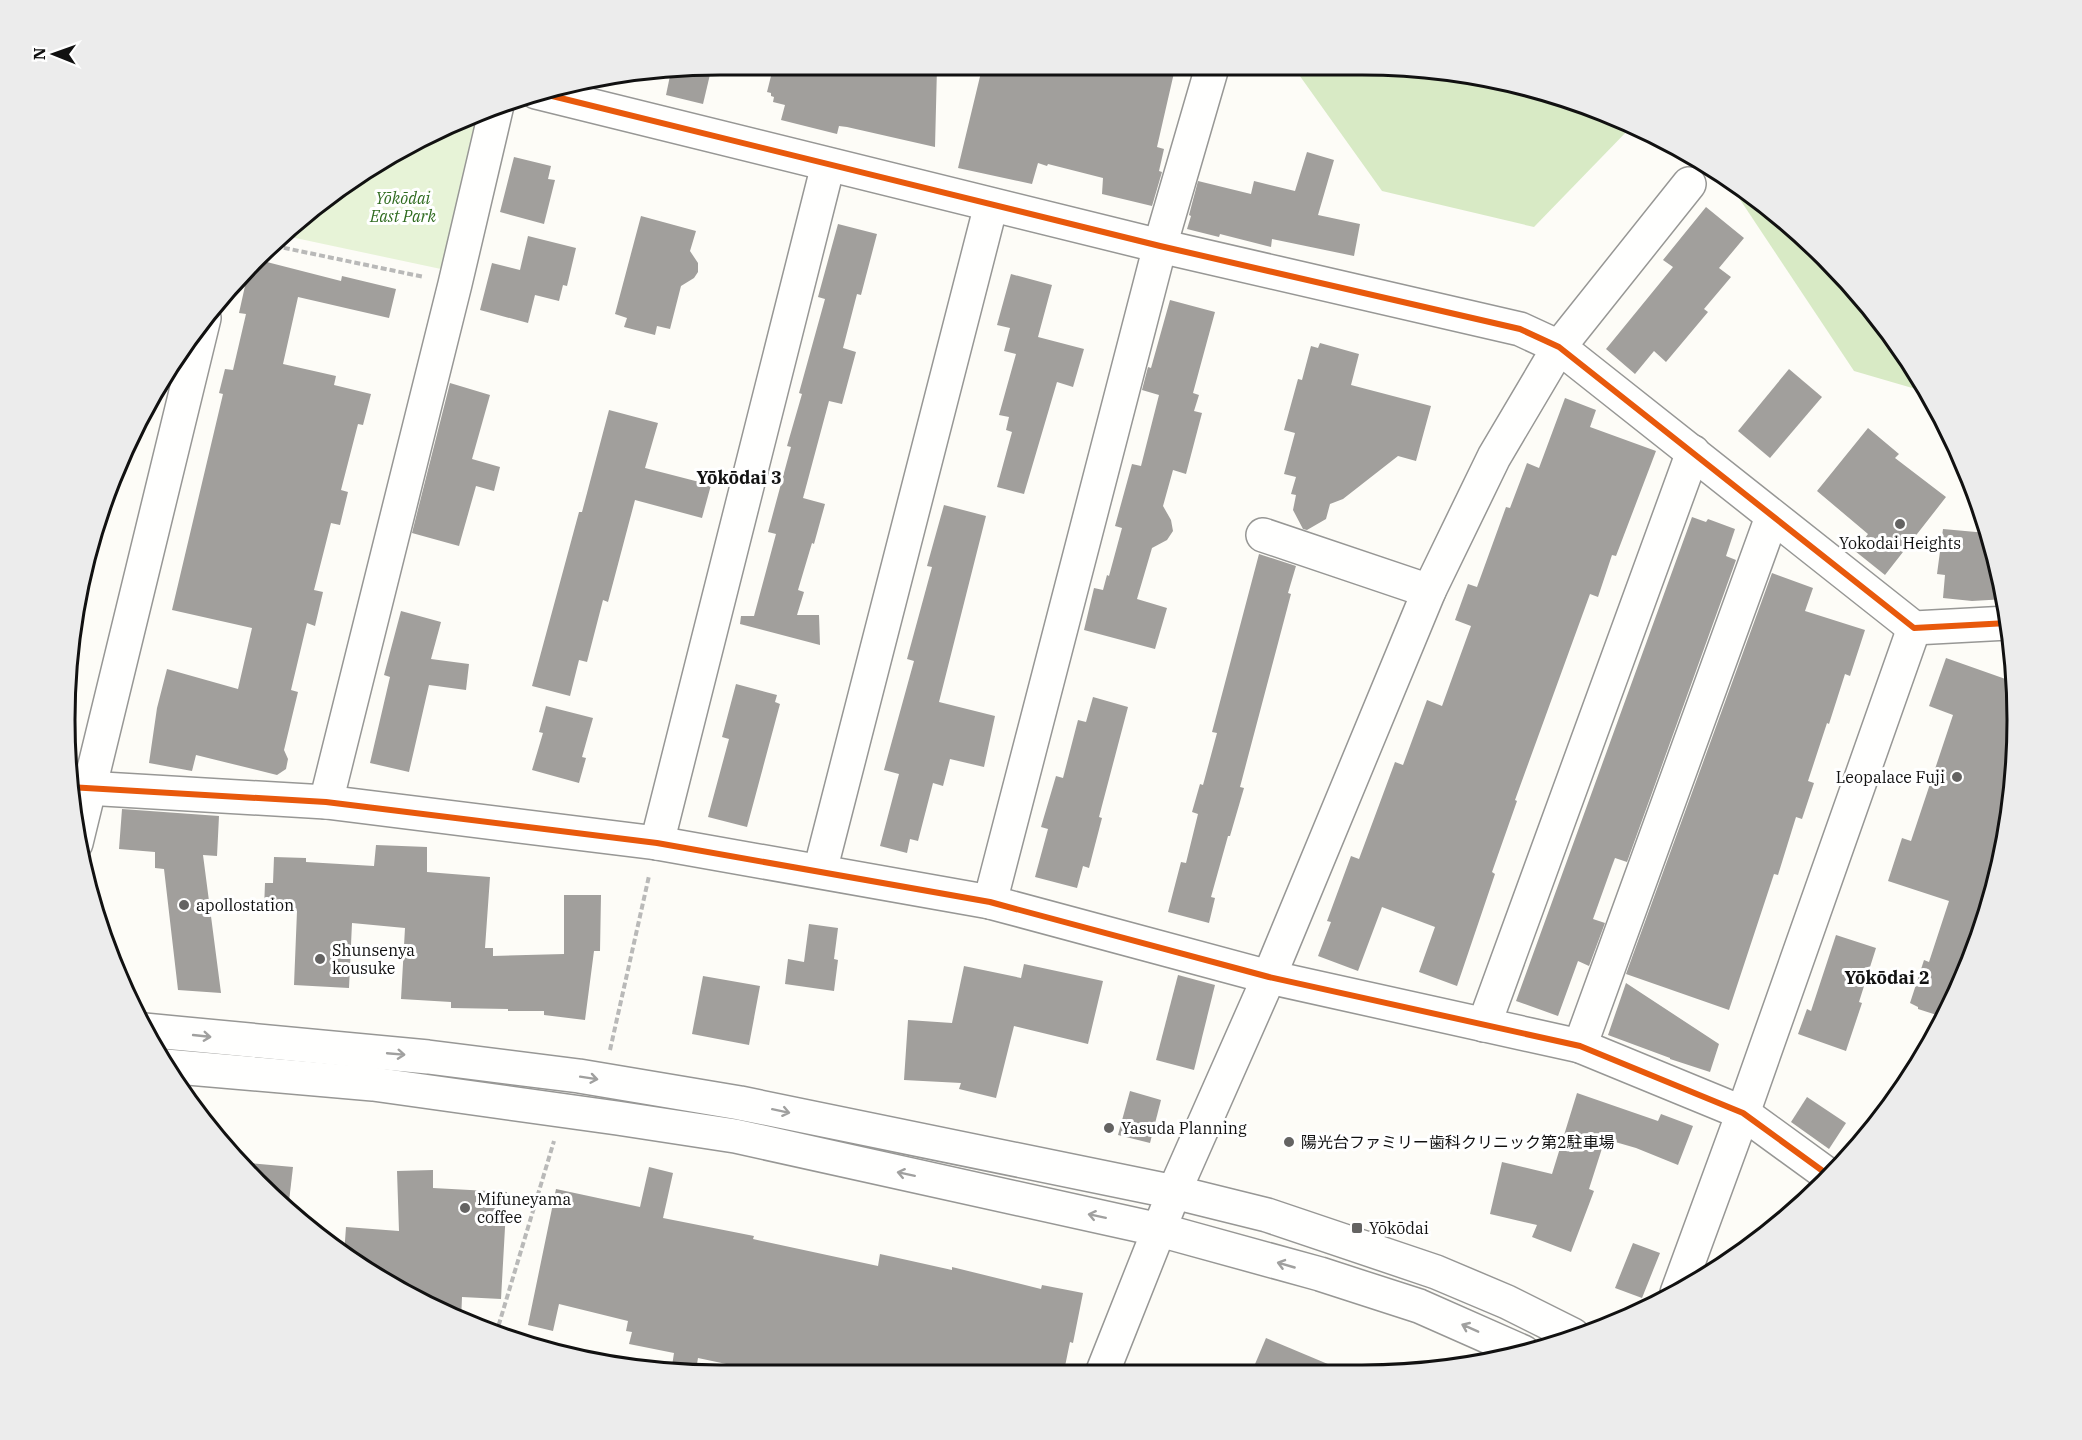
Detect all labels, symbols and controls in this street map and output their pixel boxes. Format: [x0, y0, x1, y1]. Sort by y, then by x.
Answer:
north arrow [24, 24, 84, 84]
text: N [29, 47, 49, 60]
park label: Yōkōdai East Park [369, 188, 437, 226]
district label: Yōkōdai 3 [696, 466, 782, 489]
marker: Yokodai Heights [1893, 517, 1907, 531]
place label: Yokodai Heights [1839, 533, 1961, 553]
place label: Leopalace Fuji [1836, 767, 1945, 787]
marker: Leopalace Fuji [1950, 770, 1964, 784]
place label: apollostation [196, 895, 294, 915]
marker: apollostation [177, 898, 191, 912]
place label: Shunsenya kousuke [332, 940, 415, 978]
marker: Shunsenya kousuke [313, 952, 327, 966]
district label: Yōkōdai 2 [1844, 966, 1930, 989]
one-way arrow [191, 1031, 211, 1042]
one-way arrow [385, 1049, 405, 1060]
one-way arrow [579, 1073, 599, 1084]
one-way arrow [772, 1106, 791, 1118]
place label: Yasuda Planning [1121, 1118, 1247, 1138]
marker: Yasuda Planning [1102, 1121, 1116, 1135]
place label: 陽光台ファミリー歯科クリニック第2駐車場 [1301, 1132, 1615, 1152]
marker: 陽光台ファミリー歯科クリニック第2駐車場 [1282, 1135, 1296, 1149]
one-way arrow [897, 1168, 917, 1179]
place label: Mifuneyama coffee [477, 1189, 571, 1227]
marker: Mifuneyama coffee [458, 1201, 472, 1215]
one-way arrow [1088, 1210, 1107, 1221]
place label: Yōkōdai [1369, 1218, 1429, 1238]
marker: Yōkōdai [1350, 1221, 1364, 1235]
one-way arrow [1276, 1259, 1295, 1270]
one-way arrow [1461, 1322, 1479, 1333]

